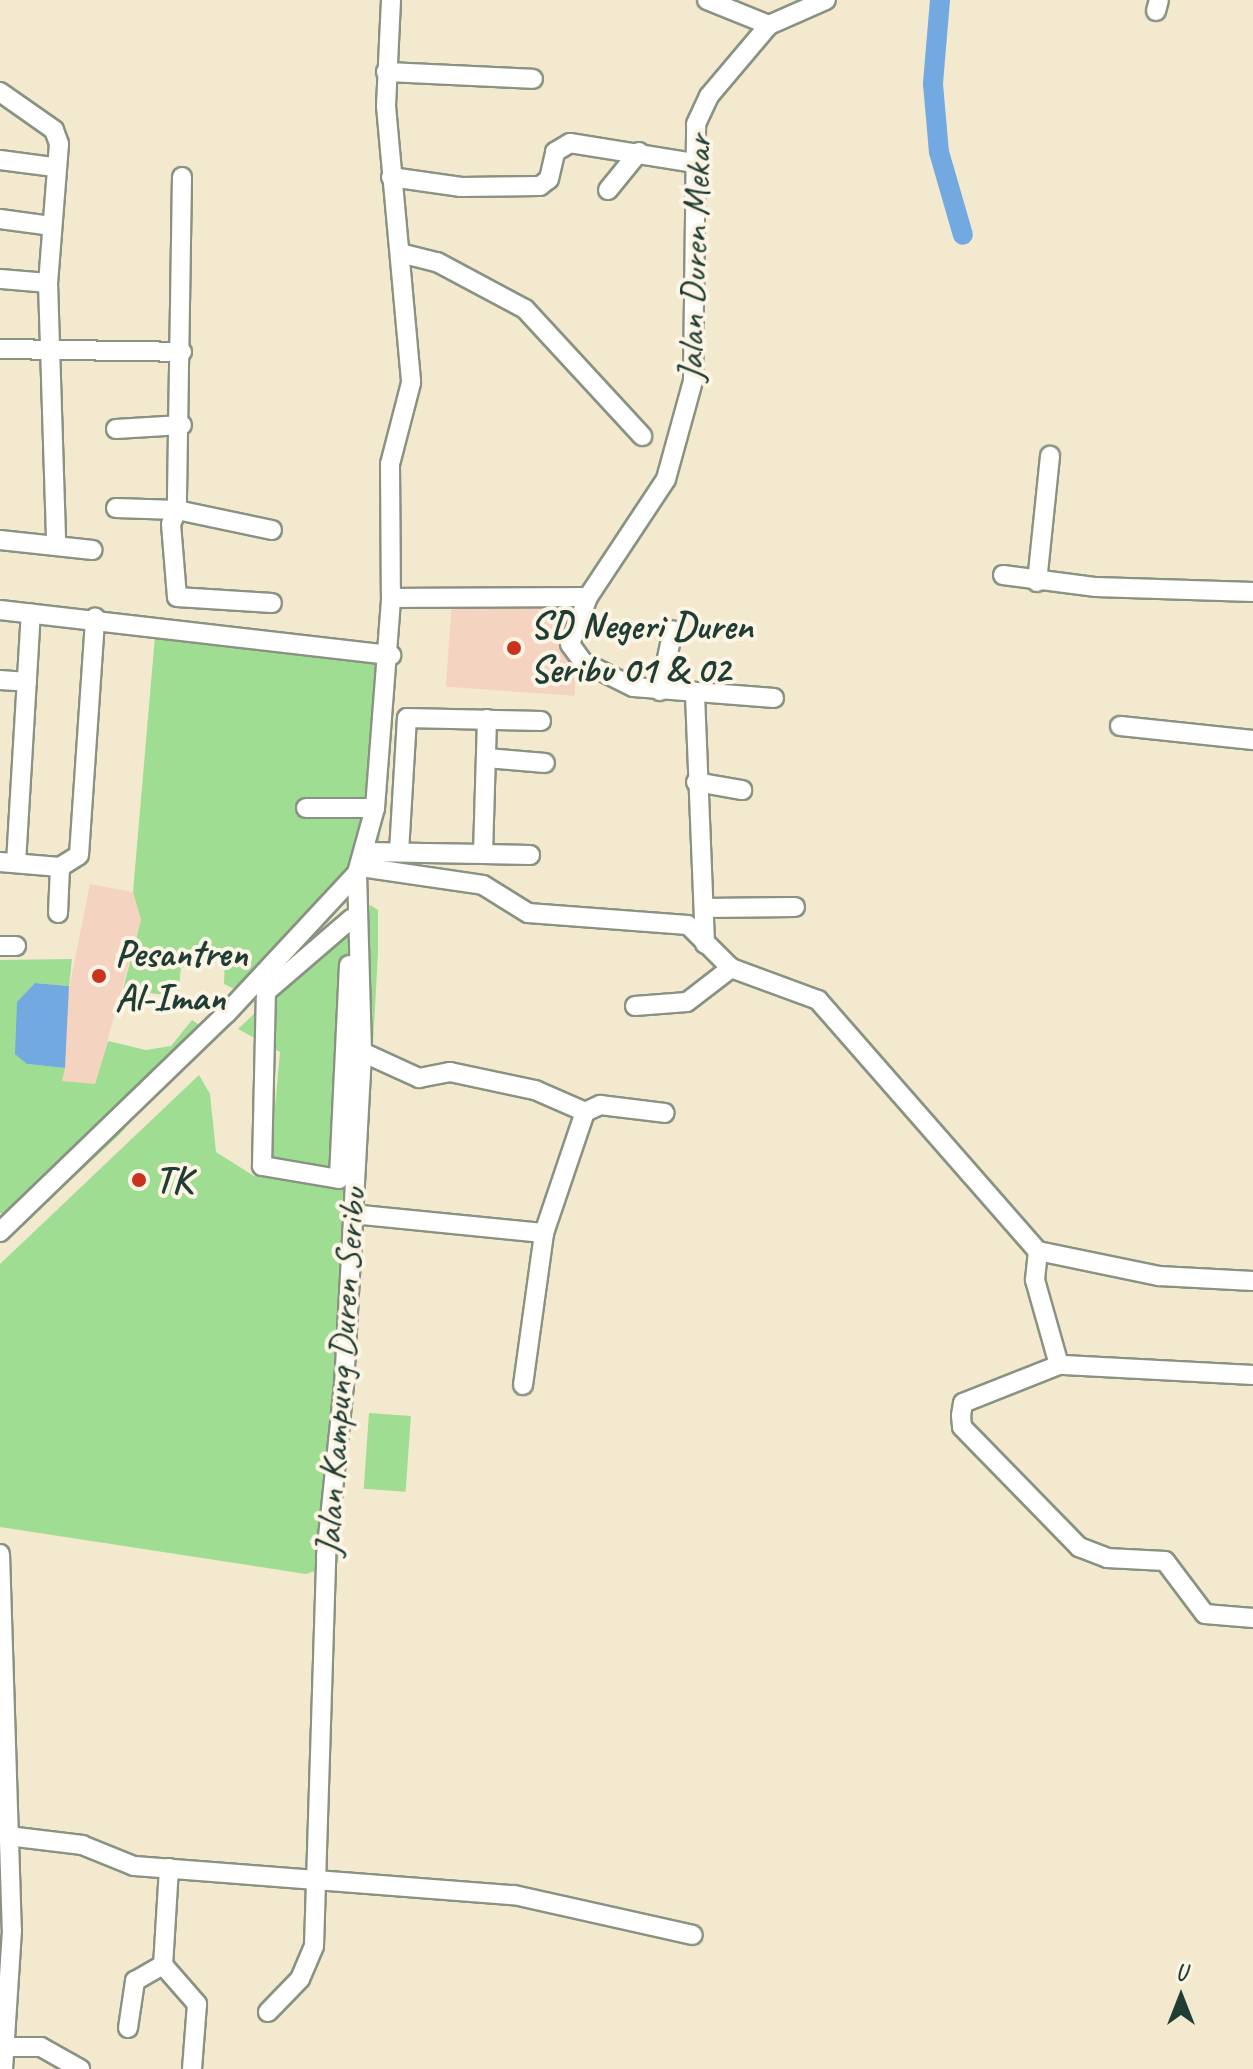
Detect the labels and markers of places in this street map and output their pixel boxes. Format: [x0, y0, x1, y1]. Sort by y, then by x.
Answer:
place label: SD Negeri Duren Seribu 01 & 02 [530, 603, 755, 692]
marker: SD Negeri Duren Seribu 01 & 02 [505, 639, 523, 657]
place label: Pesantren Al-Iman [115, 931, 247, 1020]
marker: Pesantren Al-Iman [90, 967, 108, 985]
place label: TK [155, 1157, 192, 1203]
marker: TK [130, 1171, 148, 1189]

